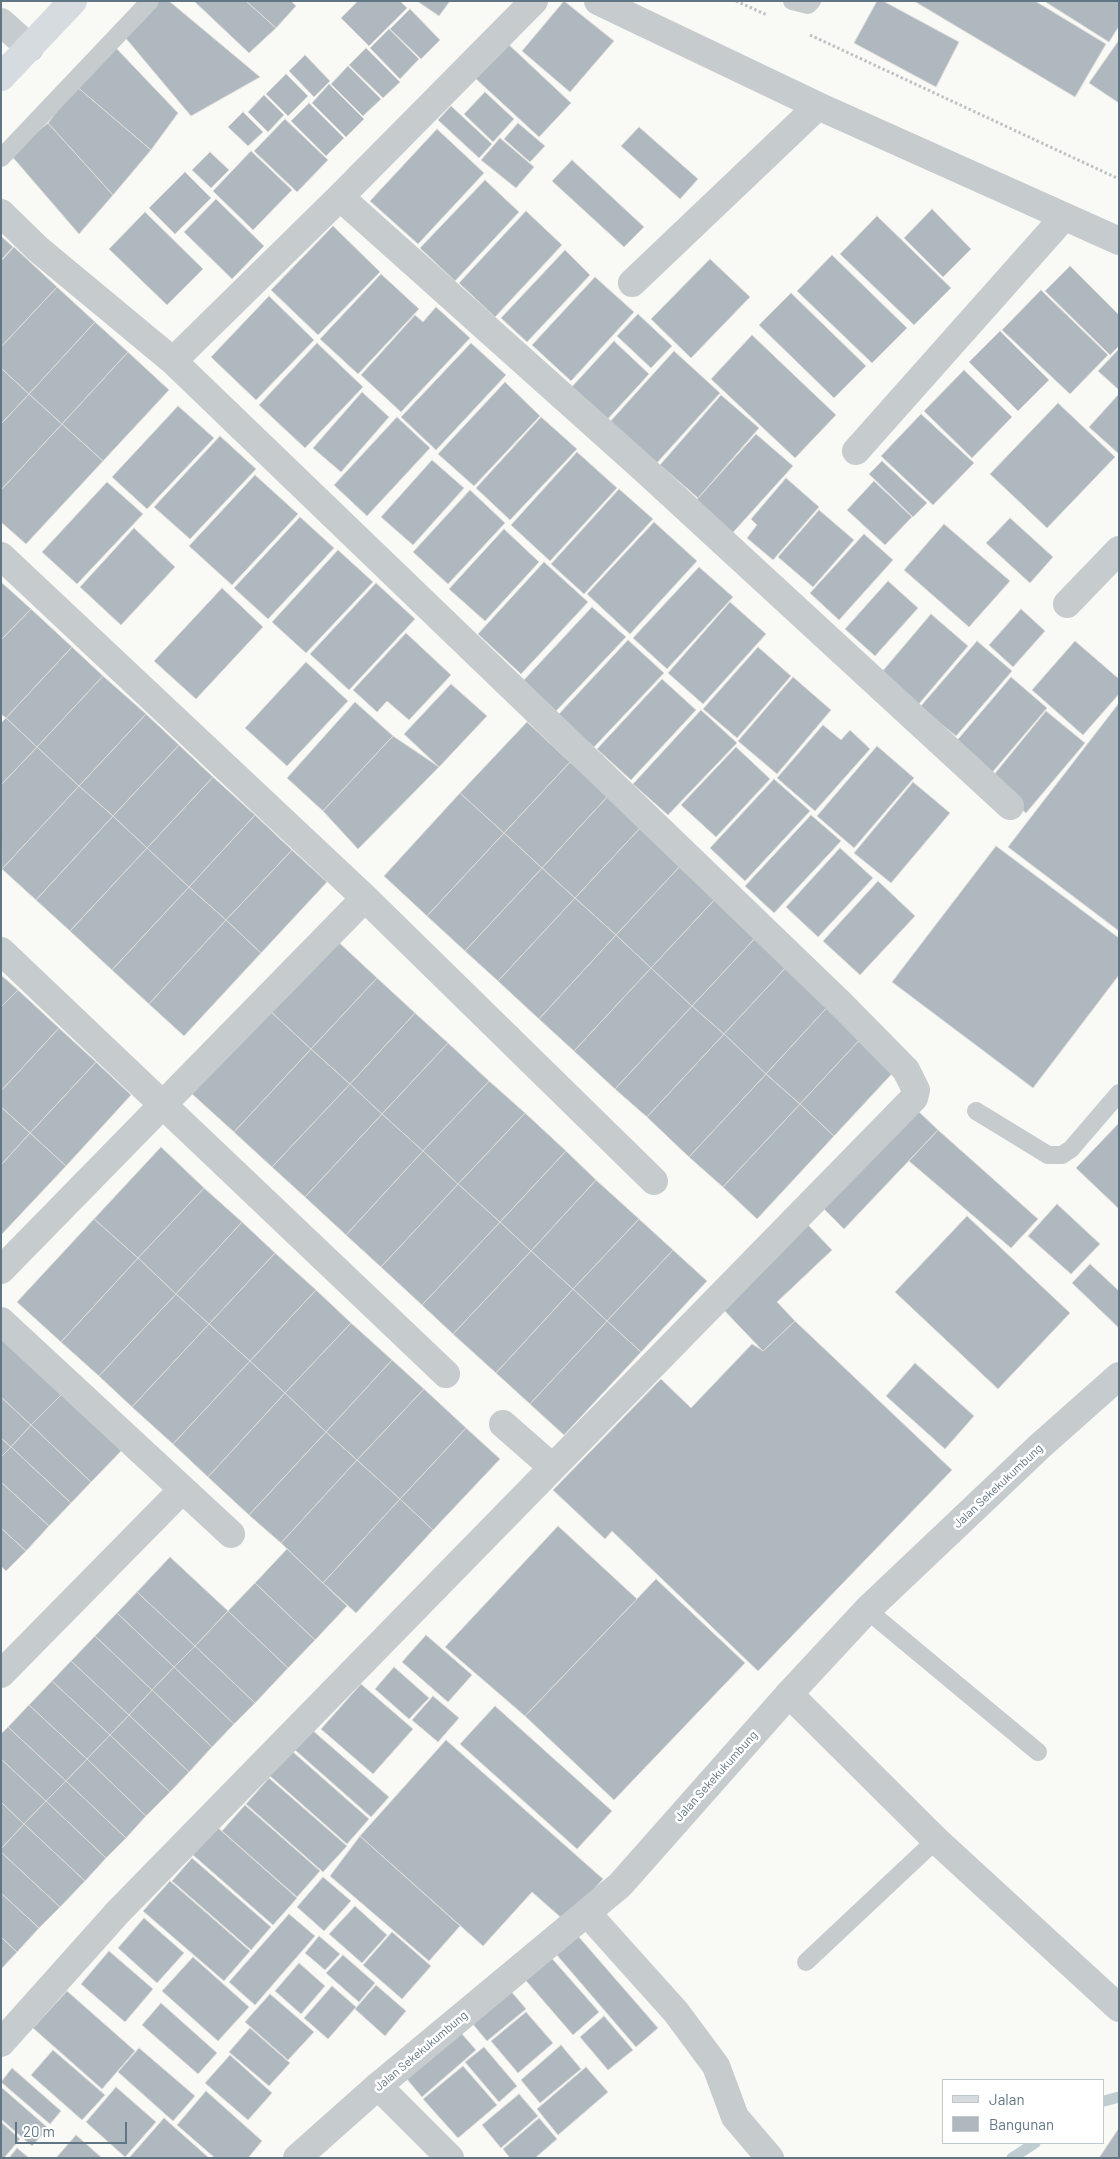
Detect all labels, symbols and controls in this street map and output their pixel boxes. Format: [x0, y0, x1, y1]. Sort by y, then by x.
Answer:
street label: Jalan Sekekukumbung [950, 1441, 1046, 1531]
street label: Jalan Sekekukumbung [671, 1728, 761, 1824]
street label: Jalan Sekekukumbung [372, 2008, 470, 2094]
legend [942, 2079, 1105, 2144]
text: Jalan [989, 2090, 1025, 2108]
scale bar [18, 2112, 130, 2144]
text: Bangunan [989, 2115, 1054, 2133]
text: 20 m [23, 2122, 55, 2140]

